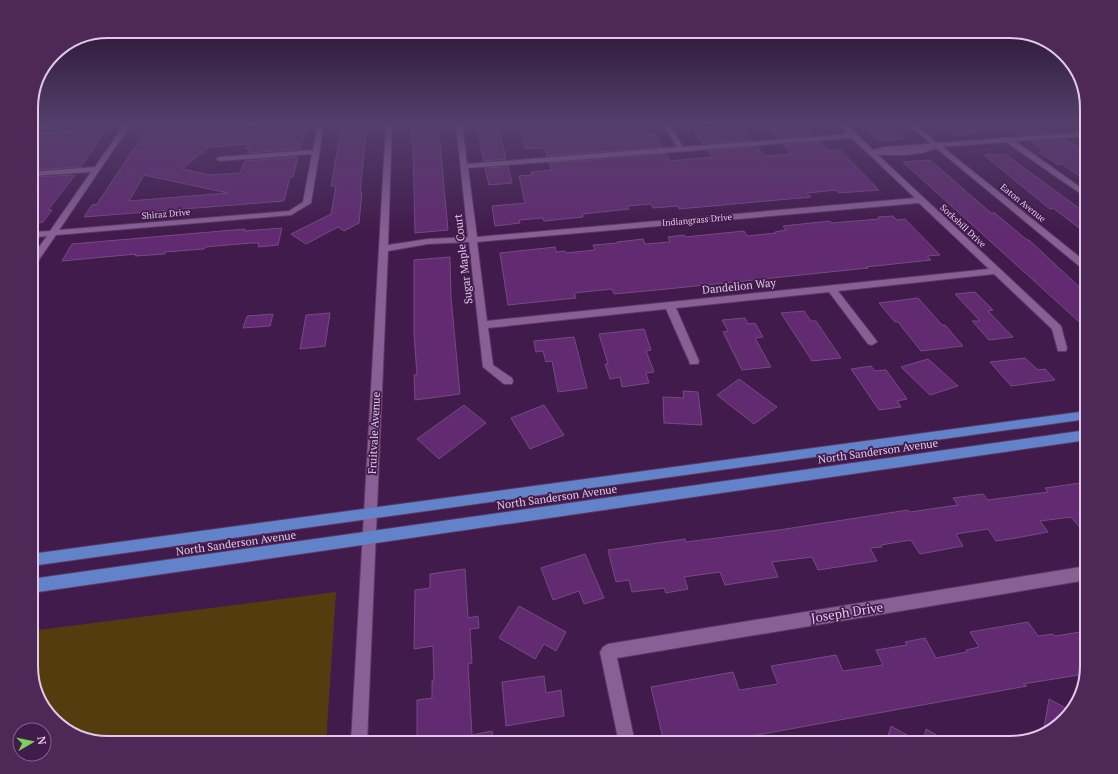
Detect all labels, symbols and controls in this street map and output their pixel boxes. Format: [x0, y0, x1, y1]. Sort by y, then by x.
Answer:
street label: Eaton Avenue [998, 181, 1048, 225]
street label: Sorksbill Drive [938, 202, 989, 251]
street label: Shiraz Drive [141, 206, 191, 222]
street label: Indiangrass Drive [661, 211, 733, 229]
street label: Sugar Maple Court [451, 213, 475, 305]
street label: Dandelion Way [701, 275, 777, 297]
street label: Fruitvale Avenue [365, 391, 383, 474]
street label: North Sanderson Avenue [817, 436, 939, 466]
street label: North Sanderson Avenue [496, 482, 618, 512]
street label: North Sanderson Avenue [175, 528, 297, 558]
street label: Joseph Drive [810, 597, 884, 627]
north arrow [12, 722, 52, 762]
text: N [34, 735, 50, 746]

